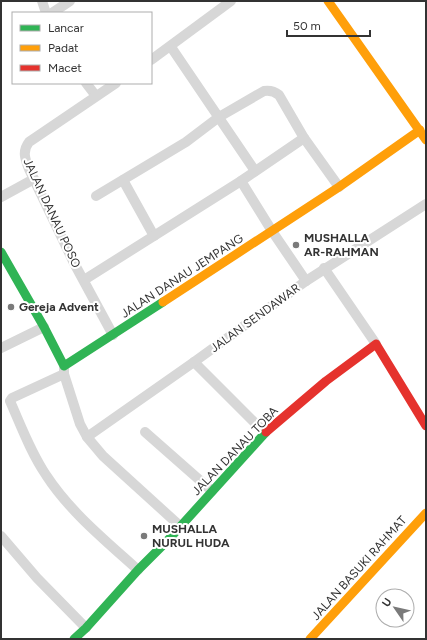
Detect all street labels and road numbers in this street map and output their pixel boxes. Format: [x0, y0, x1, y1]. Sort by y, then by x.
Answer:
street label: JALAN DANAU POSO [20, 156, 84, 270]
street label: JALAN DANAU JEMPANG [118, 231, 246, 321]
street label: JALAN SENDAWAR [207, 281, 303, 355]
street label: JALAN DANAU TOBA [189, 404, 281, 498]
street label: JALAN BASUKI RAHMAT [308, 513, 410, 623]

